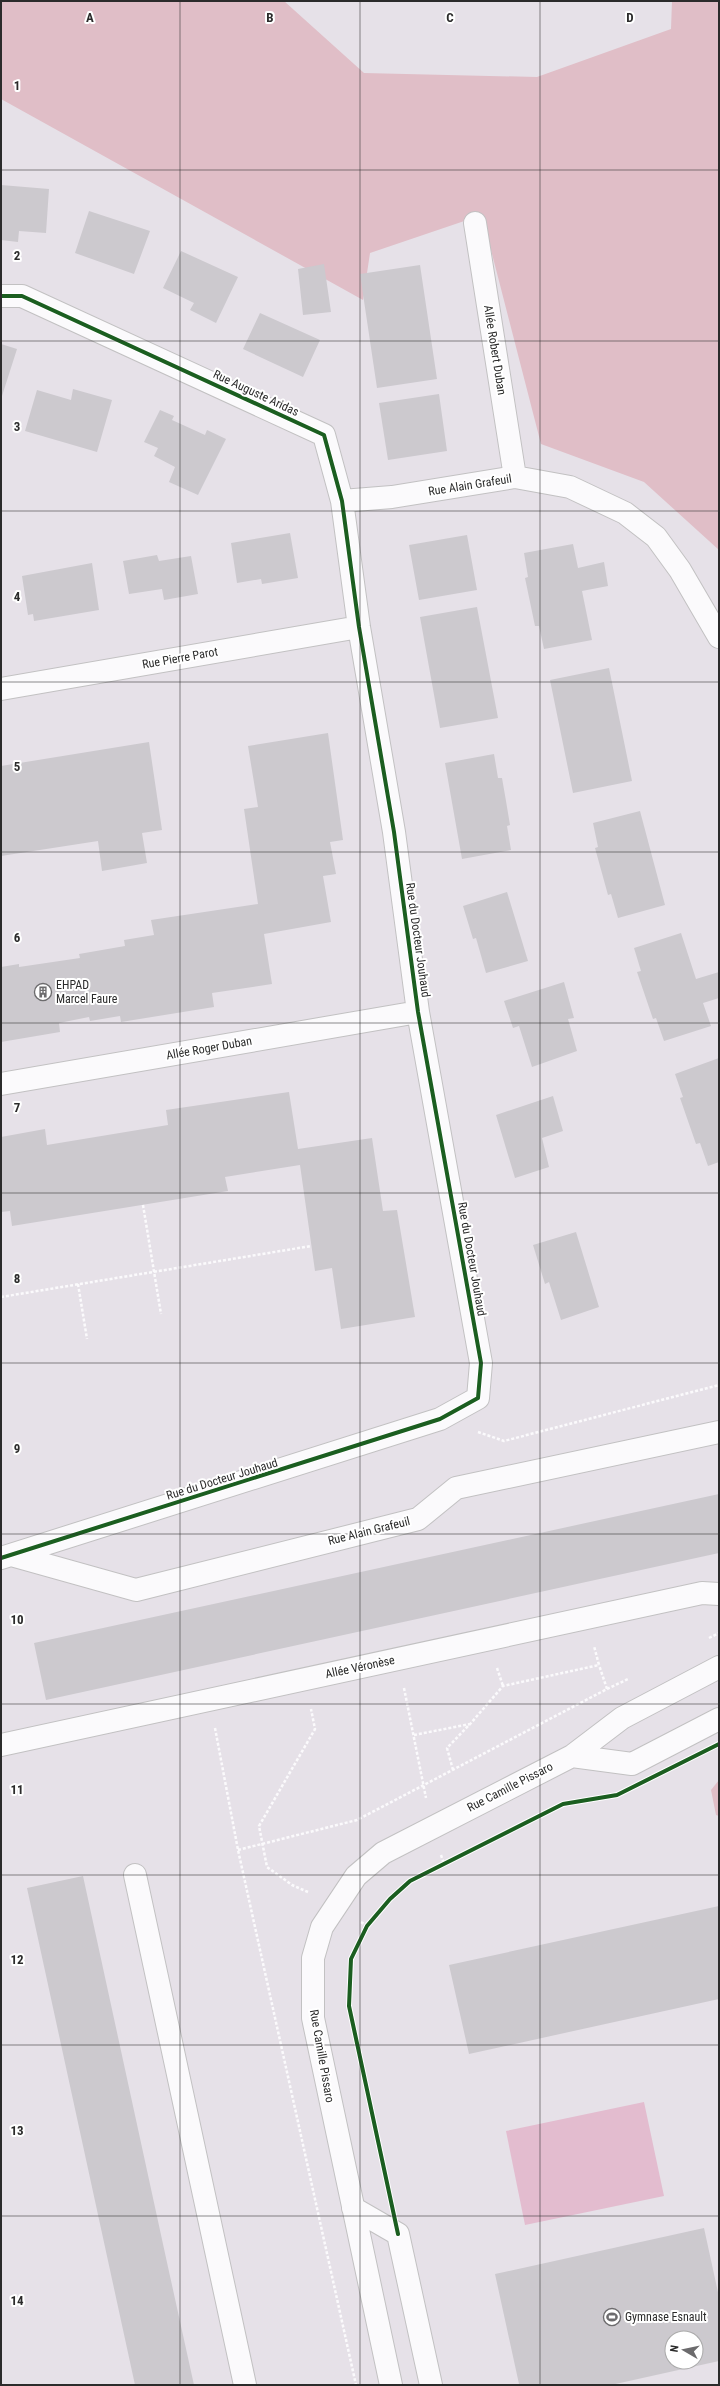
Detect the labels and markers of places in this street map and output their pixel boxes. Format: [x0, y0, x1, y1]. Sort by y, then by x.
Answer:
place label: EHPAD Marcel Faure [56, 978, 118, 1006]
building icon: EHPAD Marcel Faure [33, 982, 53, 1002]
sports icon: Gymnase Esnault [602, 2307, 622, 2327]
place label: Gymnase Esnault [625, 2310, 707, 2324]

